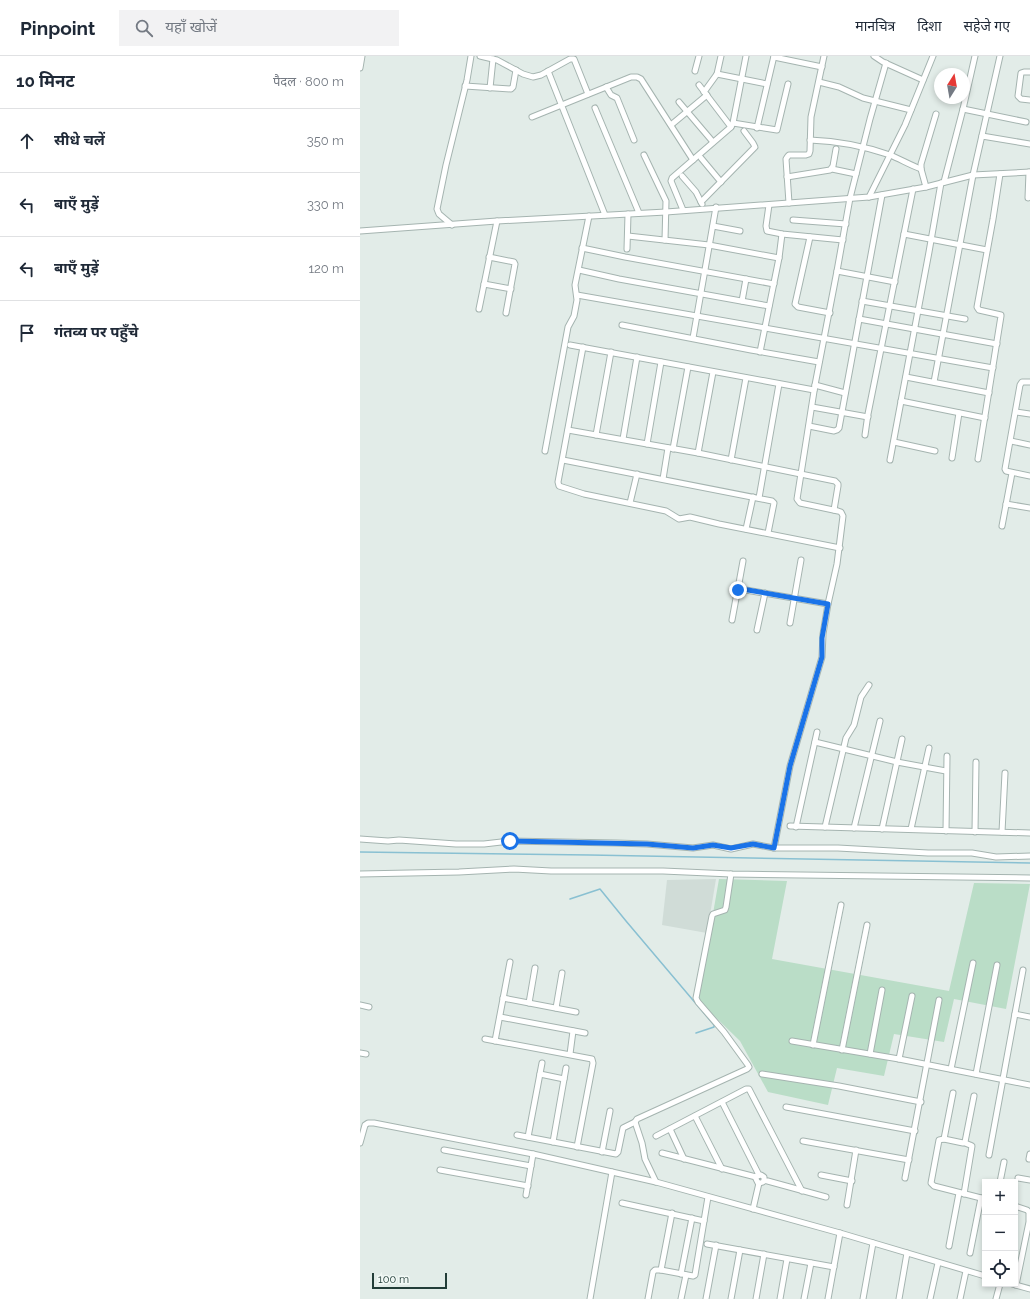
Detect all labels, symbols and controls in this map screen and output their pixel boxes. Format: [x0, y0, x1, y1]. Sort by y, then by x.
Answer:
search box [119, 10, 399, 46]
text: Pinpoint [20, 17, 95, 39]
icon: search [133, 17, 155, 39]
text: यहाँ खोजें [165, 18, 217, 36]
text: मानचित्र [855, 18, 895, 34]
text: दिशा [917, 18, 942, 34]
text: सहेजे गए [964, 18, 1010, 34]
north arrow [934, 68, 970, 104]
text: 10 मिनट [16, 71, 75, 91]
text: पैदल · 800 m [273, 74, 344, 89]
icon: ahead [16, 130, 38, 152]
text: सीधे चलें [54, 131, 105, 149]
text: 350 m [307, 133, 344, 148]
icon: left [16, 194, 38, 216]
text: बाएँ मुड़ें [54, 195, 99, 213]
text: 330 m [307, 197, 344, 212]
icon: left [16, 258, 38, 280]
text: बाएँ मुड़ें [54, 259, 99, 277]
text: 120 m [308, 261, 344, 276]
icon: arrive [16, 322, 38, 344]
text: गंतव्य पर पहुँचे [54, 323, 138, 341]
route end [729, 581, 747, 599]
route start [501, 832, 519, 850]
map controls [982, 1179, 1018, 1287]
button: + [982, 1179, 1018, 1215]
button: − [982, 1215, 1018, 1251]
button: locate [982, 1251, 1018, 1287]
scale bar [372, 1271, 447, 1290]
text: 100 m [378, 1273, 409, 1286]

